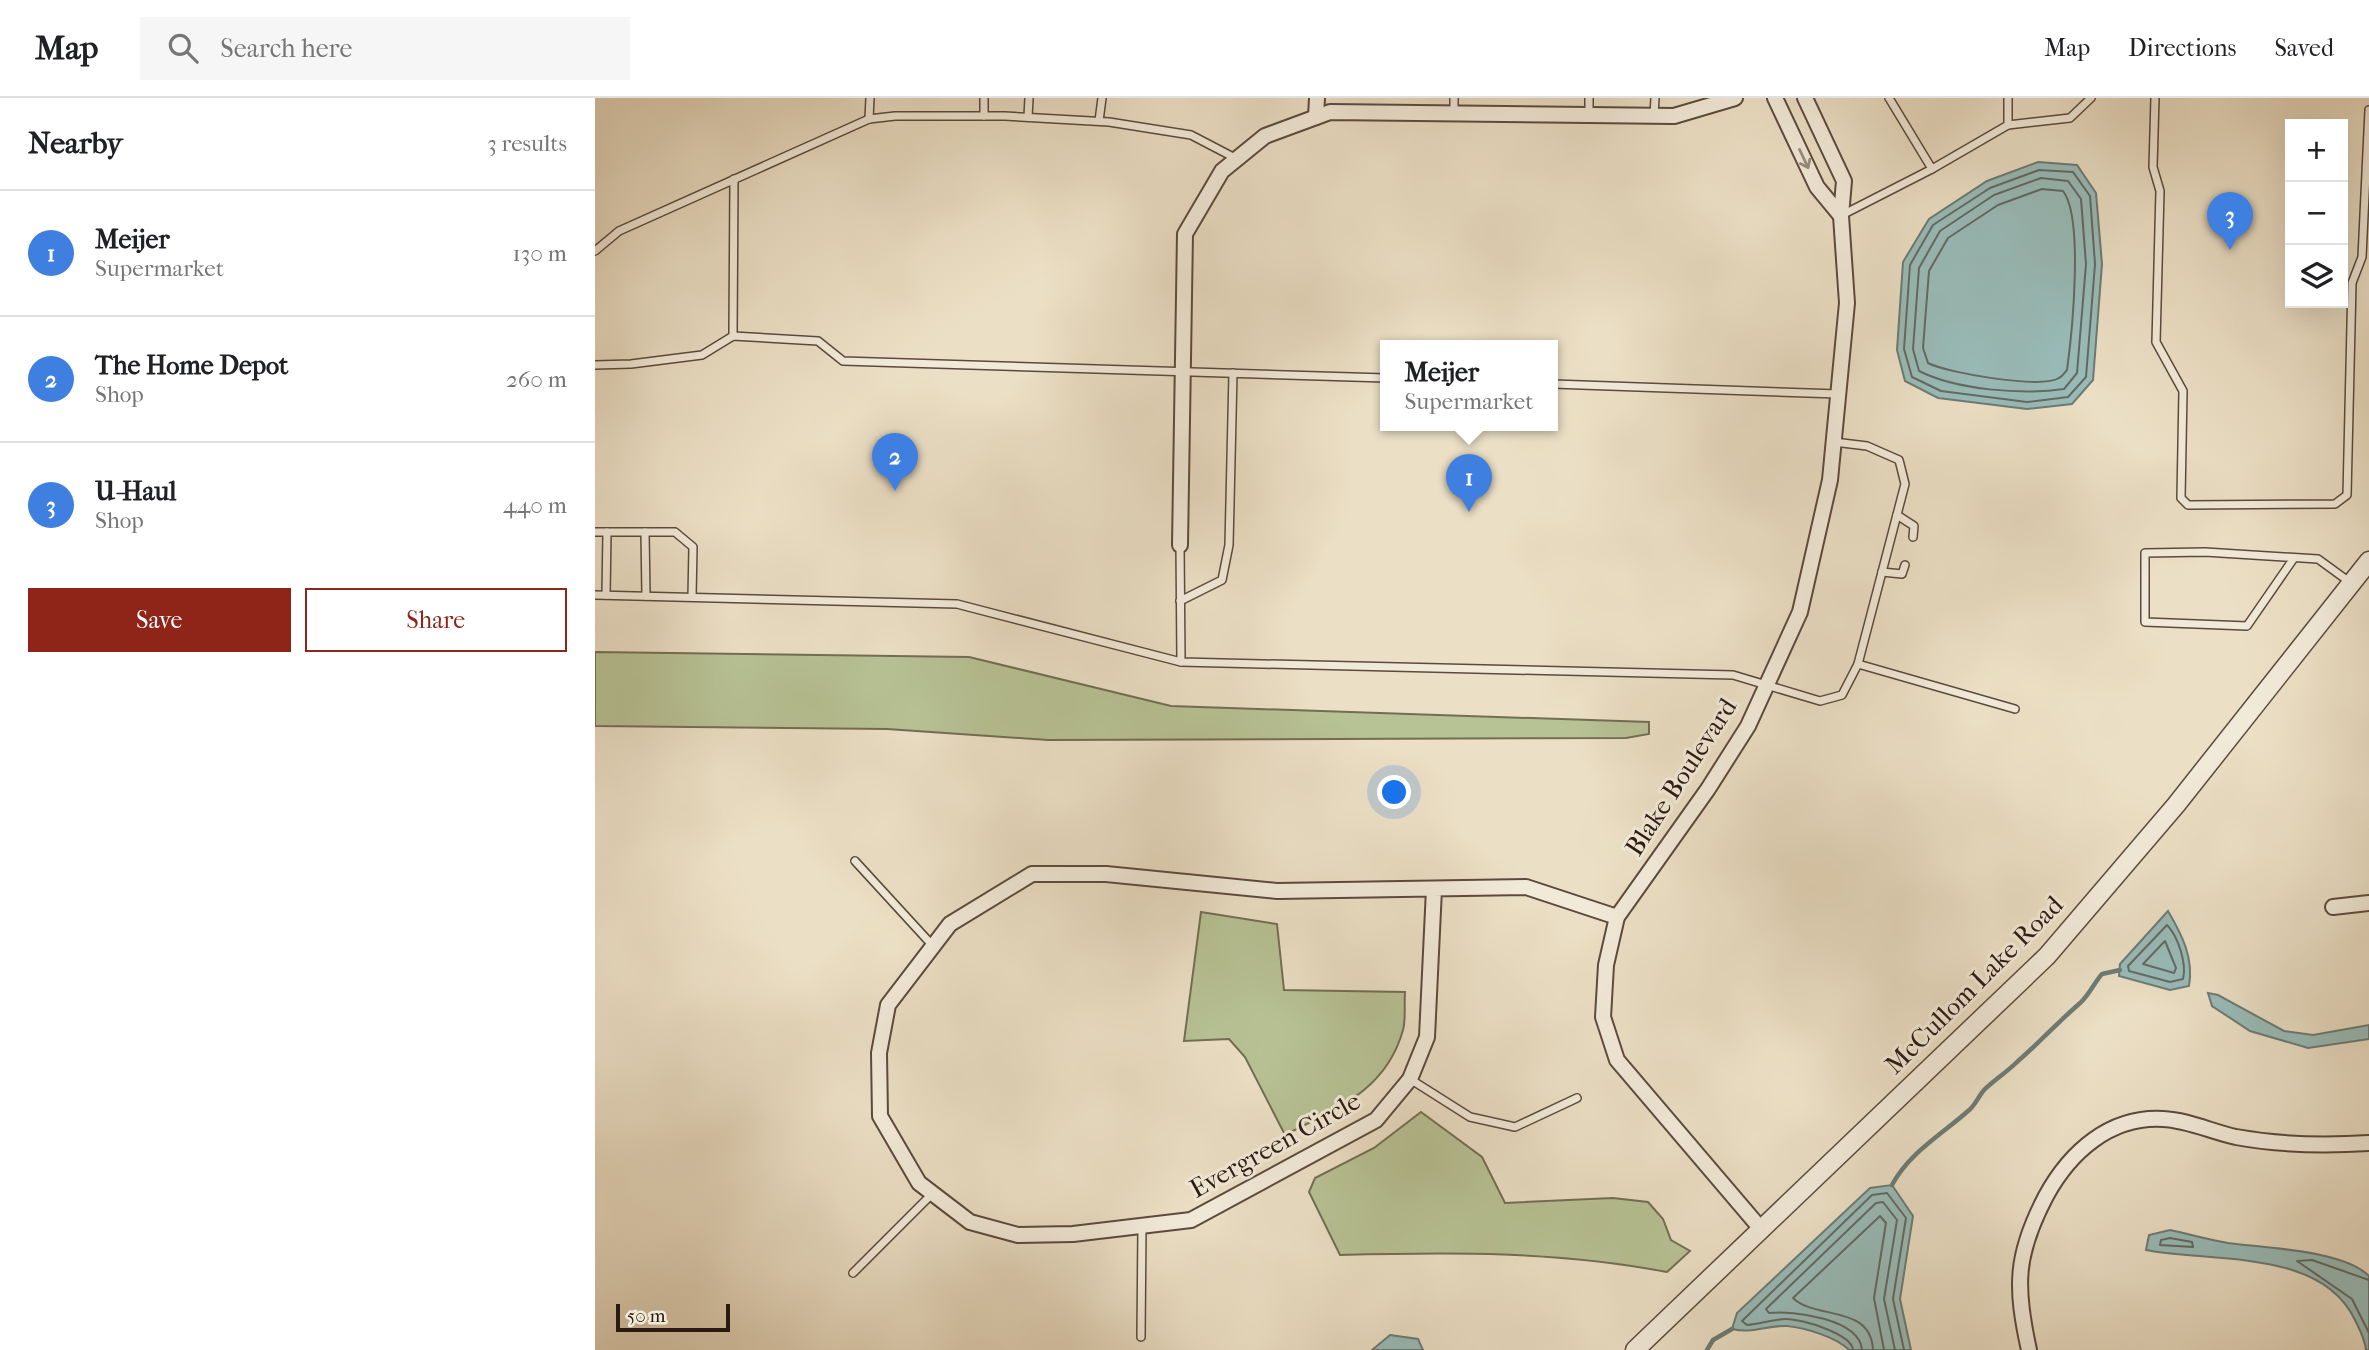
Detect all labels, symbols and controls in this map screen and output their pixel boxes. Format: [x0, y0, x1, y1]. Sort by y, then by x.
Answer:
search box [140, 17, 630, 80]
text: Map [35, 29, 98, 68]
icon: search [164, 29, 202, 67]
text: Search here [220, 33, 352, 64]
text: Map [2044, 34, 2090, 62]
text: Directions [2128, 34, 2236, 62]
text: Saved [2274, 34, 2334, 62]
map controls [2285, 119, 2348, 308]
button: + [2285, 119, 2348, 182]
text: Nearby [28, 126, 123, 161]
text: 3 results [487, 130, 567, 157]
one-way arrow [1798, 148, 1811, 170]
button: − [2285, 182, 2348, 245]
pin: 3 [2207, 192, 2253, 250]
text: Meijer [95, 224, 169, 255]
text: 1 [47, 240, 55, 267]
text: 130 m [513, 240, 567, 267]
button: layers [2285, 245, 2348, 308]
text: Supermarket [95, 255, 224, 282]
popup [1380, 340, 1558, 431]
text: The Home Depot [95, 350, 288, 381]
text: Meijer [1405, 357, 1479, 388]
text: 2 [45, 366, 57, 393]
text: 260 m [506, 366, 567, 393]
text: Shop [95, 381, 144, 408]
text: Supermarket [1405, 388, 1533, 415]
pin: 2 [872, 433, 918, 491]
pin: 1 [1446, 454, 1492, 512]
text: U-Haul [95, 476, 176, 507]
text: 3 [46, 492, 56, 519]
text: 440 m [503, 492, 567, 519]
text: Shop [95, 507, 144, 534]
button: Save [28, 588, 291, 652]
button: Share [305, 588, 567, 652]
street label: Blake Boulevard [1619, 692, 1744, 862]
your location [1377, 775, 1411, 809]
street label: McCullom Lake Road [1879, 889, 2070, 1080]
street label: Evergreen Circle [1184, 1085, 1366, 1205]
scale bar [616, 1301, 730, 1333]
text: 50 m [627, 1305, 666, 1327]

